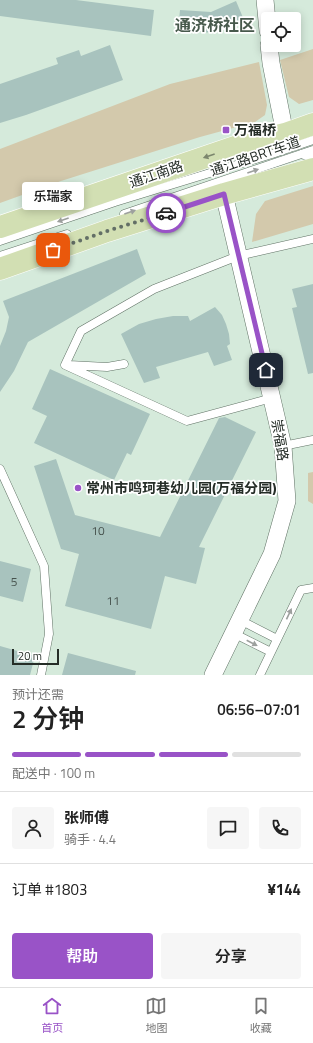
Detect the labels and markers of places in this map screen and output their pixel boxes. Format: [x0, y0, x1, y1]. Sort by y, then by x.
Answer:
place label: 万福桥 [234, 119, 276, 140]
marker: 万福桥 [221, 125, 231, 135]
callout: 乐瑞家 [22, 182, 84, 210]
pin [36, 233, 70, 267]
pin [249, 353, 283, 387]
place label: 常州市鸣珂巷幼儿园(万福分园) [86, 477, 277, 498]
marker: 常州市鸣珂巷幼儿园(万福分园) [73, 483, 83, 493]

